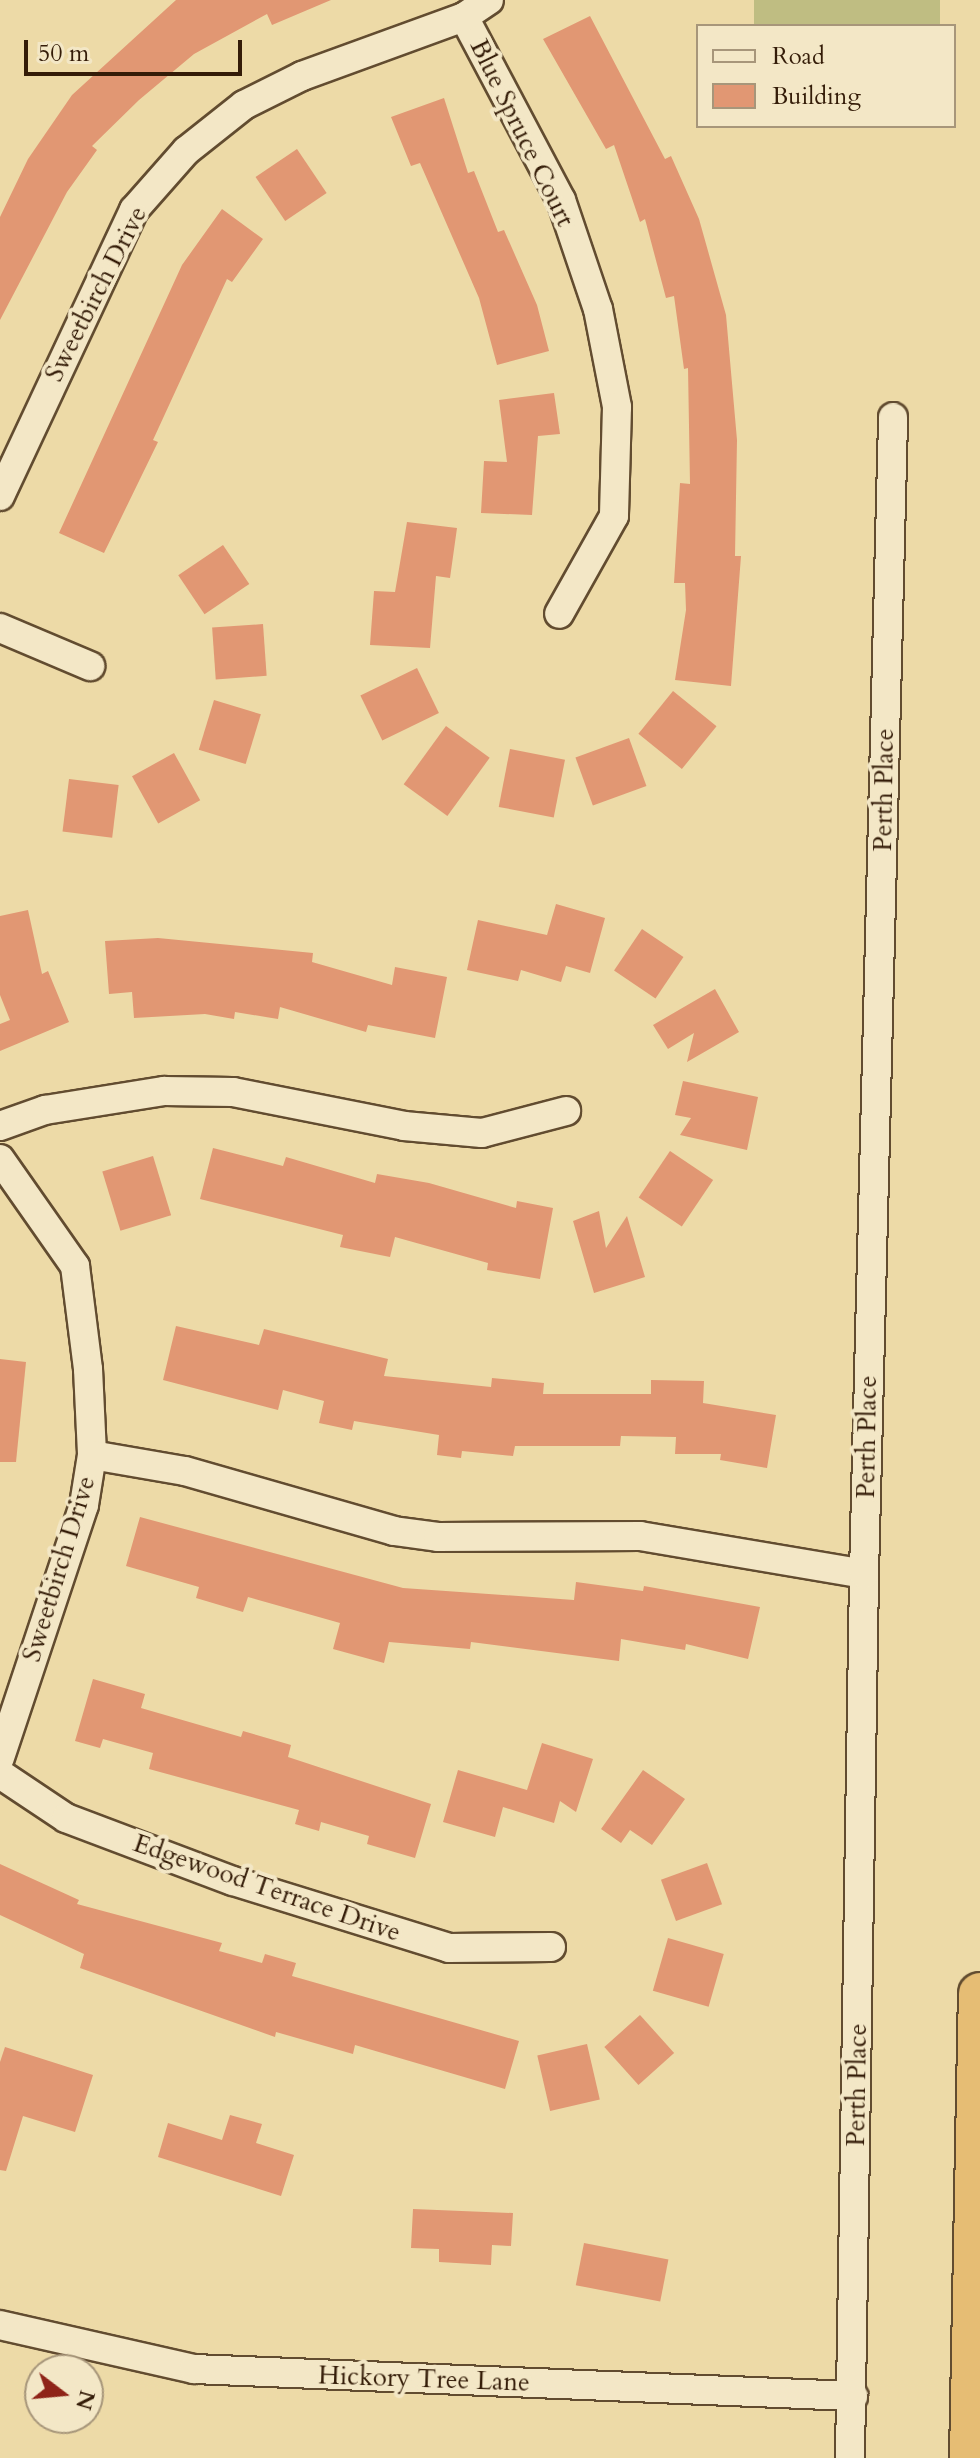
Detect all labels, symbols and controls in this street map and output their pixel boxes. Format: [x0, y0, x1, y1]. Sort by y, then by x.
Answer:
scale bar [28, 24, 246, 74]
legend [696, 24, 956, 128]
street label: Blue Spruce Court [463, 34, 581, 232]
text: 50 m [38, 37, 89, 70]
text: Road [772, 40, 825, 73]
text: Building [772, 80, 861, 113]
street label: Sweetbirch Drive [38, 201, 154, 387]
street label: Perth Place [867, 728, 901, 852]
street label: Perth Place [850, 1375, 884, 1499]
street label: Sweetbirch Drive [16, 1472, 102, 1666]
street label: Edgewood Terrace Drive [129, 1828, 405, 1948]
street label: Perth Place [840, 2023, 874, 2147]
north arrow [24, 2354, 104, 2434]
street label: Hickory Tree Lane [318, 2360, 530, 2398]
text: N [68, 2387, 102, 2413]

